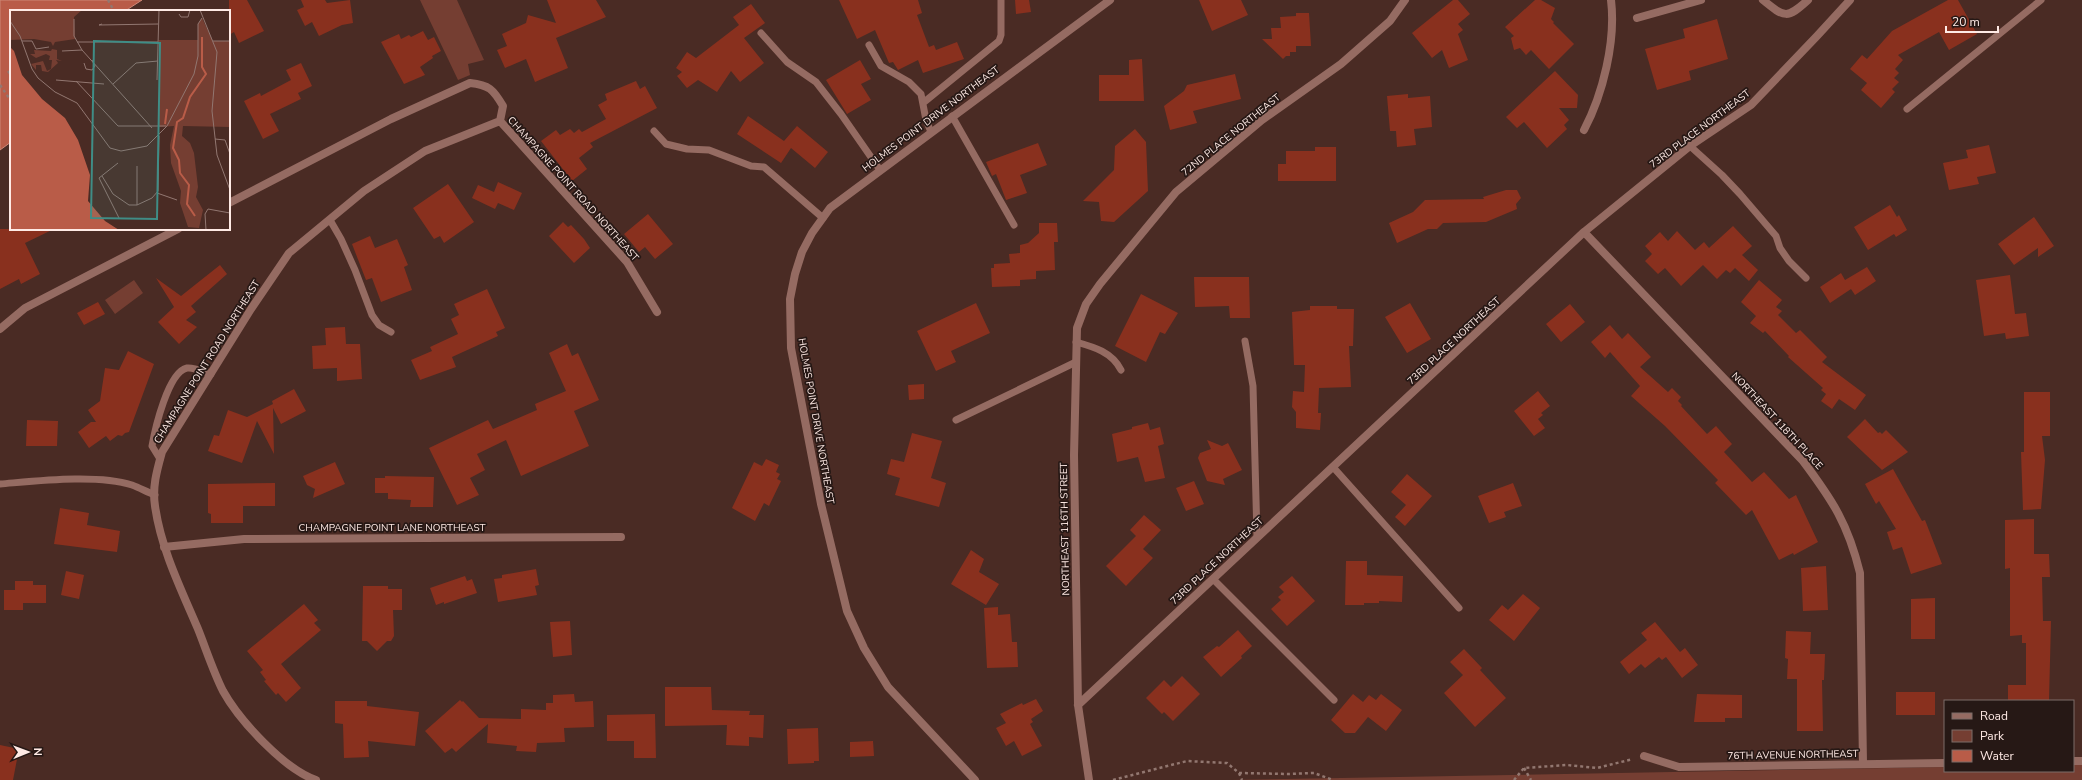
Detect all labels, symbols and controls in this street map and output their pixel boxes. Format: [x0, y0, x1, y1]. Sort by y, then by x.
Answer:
scale bar [1946, 8, 1998, 34]
inset map [10, 10, 230, 230]
text: 20 m [1952, 14, 1980, 30]
street label: HOLMES POINT DRIVE NORTHEAST [860, 63, 1002, 175]
street label: 73RD PLACE NORTHEAST [1647, 86, 1753, 172]
street label: 72ND PLACE NORTHEAST [1179, 91, 1283, 179]
street label: CHAMPAGNE POINT ROAD NORTHEAST [504, 114, 642, 264]
street label: CHAMPAGNE POINT ROAD NORTHEAST [151, 278, 263, 446]
street label: 73RD PLACE NORTHEAST [1404, 294, 1504, 388]
street label: HOLMES POINT DRIVE NORTHEAST [794, 337, 838, 505]
street label: NORTHEAST 118TH PLACE [1728, 369, 1826, 473]
street label: NORTHEAST 116TH STREET [1057, 462, 1073, 596]
street label: 73RD PLACE NORTHEAST [1167, 514, 1267, 608]
street label: CHAMPAGNE POINT LANE NORTHEAST [299, 521, 485, 535]
legend [1944, 700, 2074, 772]
text: Road [1980, 708, 2008, 724]
text: Park [1980, 728, 2005, 744]
north arrow [8, 732, 48, 772]
street label: 76TH AVENUE NORTHEAST [1727, 747, 1859, 763]
text: N [30, 748, 45, 756]
text: Water [1980, 748, 2014, 764]

